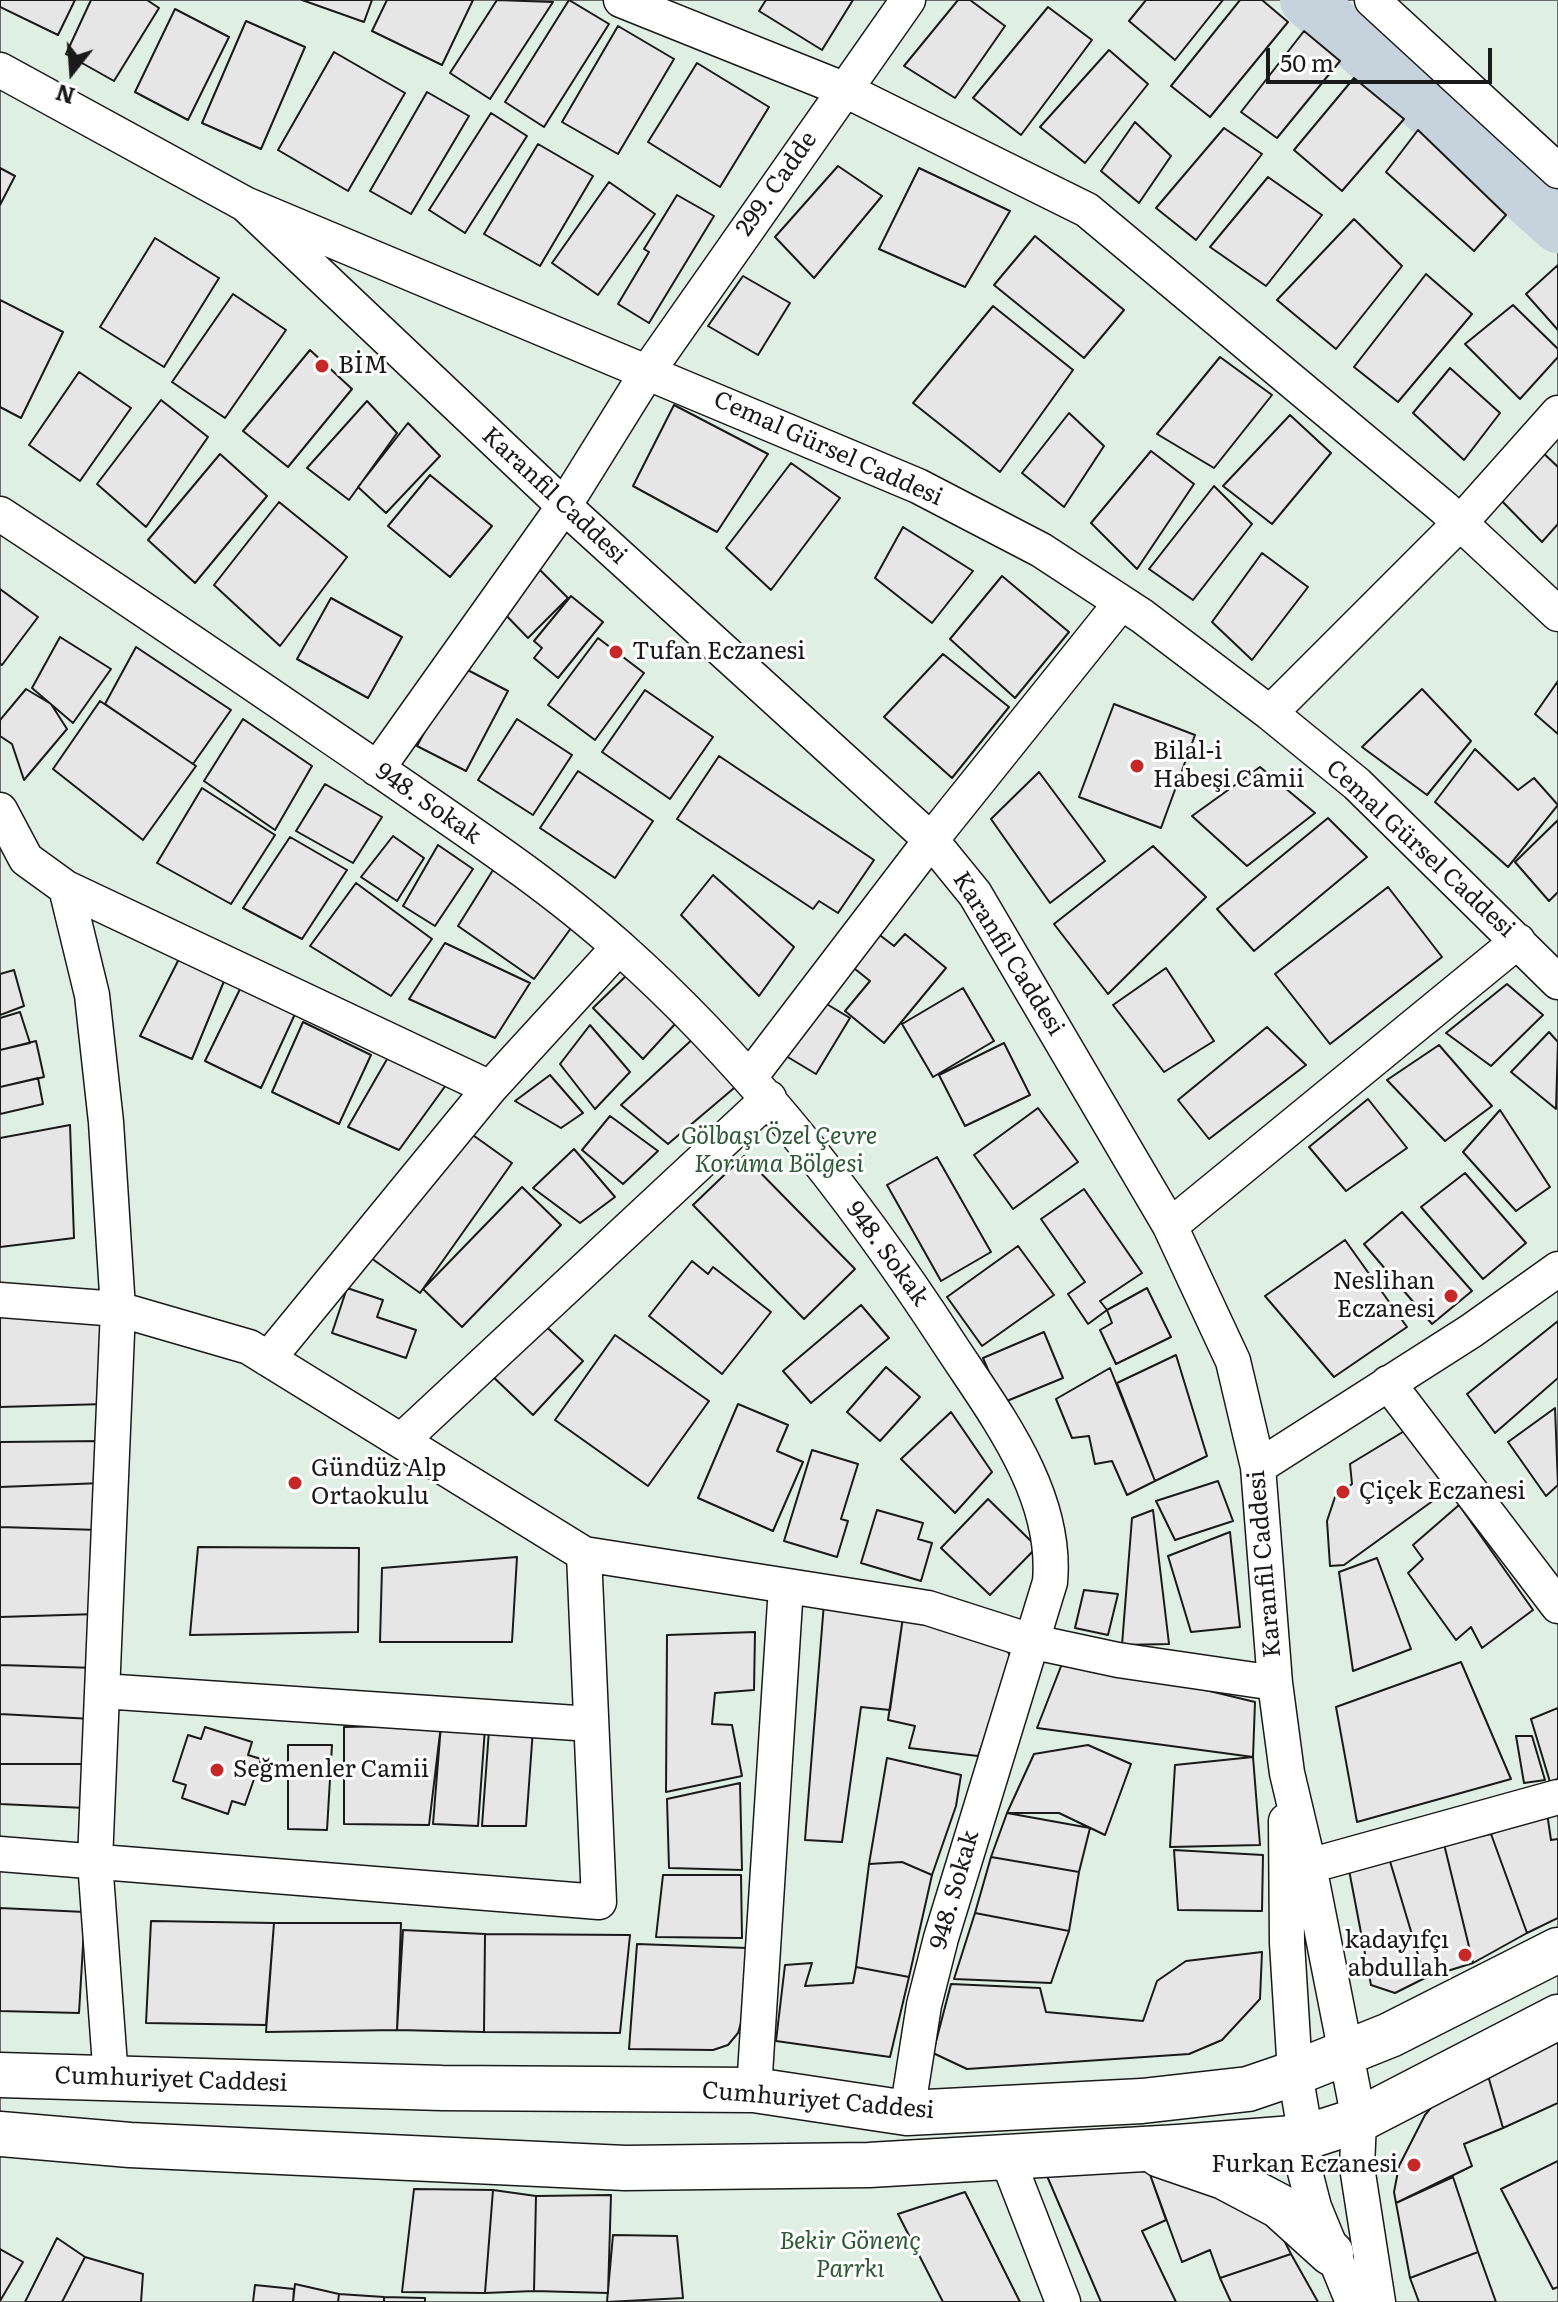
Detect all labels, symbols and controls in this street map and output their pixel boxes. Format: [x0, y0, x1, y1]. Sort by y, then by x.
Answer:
north arrow [32, 32, 112, 112]
scale bar [1270, 32, 1496, 82]
text: 50 m [1280, 44, 1334, 79]
text: N [51, 77, 78, 114]
street label: 299. Cadde [731, 126, 823, 242]
place label: BİM [338, 352, 388, 380]
marker: BİM [313, 357, 331, 375]
street label: Cemal Gürsel Caddesi [709, 385, 947, 513]
street label: Karanfil Caddesi [476, 421, 632, 571]
place label: Tufan Eczanesi [632, 638, 805, 666]
marker: Tufan Eczanesi [607, 643, 625, 661]
place label: Bilal-i Habeşi Camii [1153, 738, 1304, 794]
street label: Cemal Gürsel Caddesi [1320, 754, 1520, 944]
street label: 948. Sokak [370, 757, 486, 851]
marker: Bilal-i Habeşi Camii [1128, 757, 1146, 775]
street label: Karanfil Caddesi [946, 867, 1070, 1041]
park label: Gölbaşı Özel Çevre Koruma Bölgesi [681, 1123, 877, 1179]
street label: 948. Sokak [839, 1196, 935, 1312]
place label: Neslihan Eczanesi [1333, 1268, 1435, 1324]
marker: Neslihan Eczanesi [1442, 1287, 1460, 1305]
place label: Gündüz Alp Ortaokulu [311, 1455, 446, 1511]
street label: Karanfil Caddesi [1242, 1469, 1288, 1659]
marker: Gündüz Alp Ortaokulu [286, 1474, 304, 1492]
place label: Çiçek Eczanesi [1359, 1478, 1525, 1506]
marker: Çiçek Eczanesi [1334, 1483, 1352, 1501]
place label: Seğmenler Camii [233, 1756, 429, 1784]
marker: Seğmenler Camii [208, 1761, 226, 1779]
street label: 948. Sokak [924, 1827, 986, 1953]
place label: kadayıfçı abdullah [1344, 1927, 1449, 1983]
marker: kadayıfçı abdullah [1456, 1946, 1474, 1964]
street label: Cumhuriyet Caddesi [54, 2062, 288, 2098]
street label: Cumhuriyet Caddesi [701, 2077, 935, 2125]
place label: Furkan Eczanesi [1211, 2151, 1398, 2179]
marker: Furkan Eczanesi [1405, 2156, 1423, 2174]
park label: Bekir Gönenç Parrkı [779, 2228, 921, 2284]

